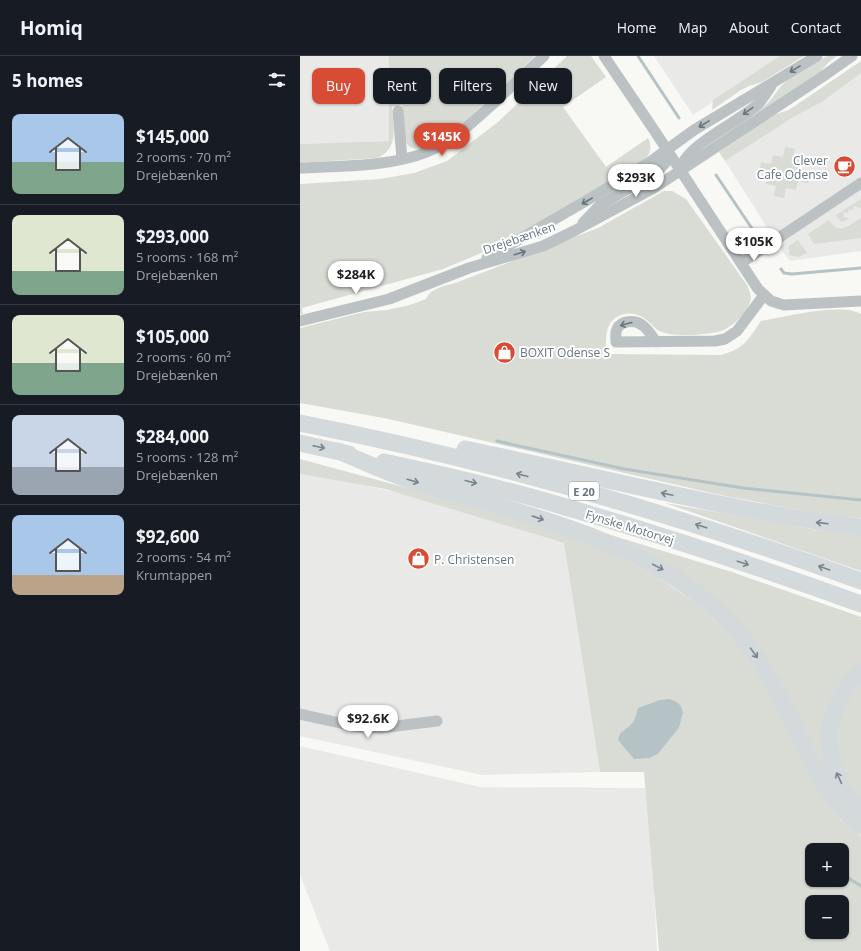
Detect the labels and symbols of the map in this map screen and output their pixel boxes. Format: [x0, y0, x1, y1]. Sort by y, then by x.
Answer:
one-way arrow [789, 66, 801, 74]
one-way arrow [743, 107, 754, 115]
one-way arrow [699, 120, 710, 128]
pin: $145K [414, 123, 470, 157]
place label: Clever Cafe Odense [757, 152, 828, 183]
cafe icon: Clever Cafe Odense [831, 154, 857, 180]
pin: $293K [608, 164, 664, 198]
one-way arrow [581, 197, 593, 205]
street label: Drejebænken [481, 218, 557, 258]
pin: $105K [726, 228, 782, 262]
one-way arrow [514, 248, 526, 256]
pin: $284K [328, 261, 384, 295]
one-way arrow [620, 320, 633, 328]
shop icon: BOXIT Odense S [492, 339, 518, 365]
place label: BOXIT Odense S [520, 344, 610, 361]
one-way arrow [312, 444, 325, 452]
one-way arrow [516, 471, 529, 478]
one-way arrow [406, 478, 419, 485]
one-way arrow [464, 479, 477, 487]
road number: E 20 [569, 482, 599, 500]
one-way arrow [661, 489, 674, 497]
street label: Fynske Motorvej [584, 505, 676, 549]
one-way arrow [531, 515, 544, 522]
one-way arrow [816, 519, 829, 526]
one-way arrow [695, 522, 708, 529]
shop icon: P. Christensen [406, 546, 432, 572]
place label: P. Christensen [434, 551, 514, 568]
one-way arrow [737, 560, 750, 567]
one-way arrow [819, 563, 831, 571]
one-way arrow [651, 564, 663, 572]
one-way arrow [750, 647, 758, 658]
pin: $92.6K [335, 705, 401, 739]
one-way arrow [835, 773, 842, 785]

